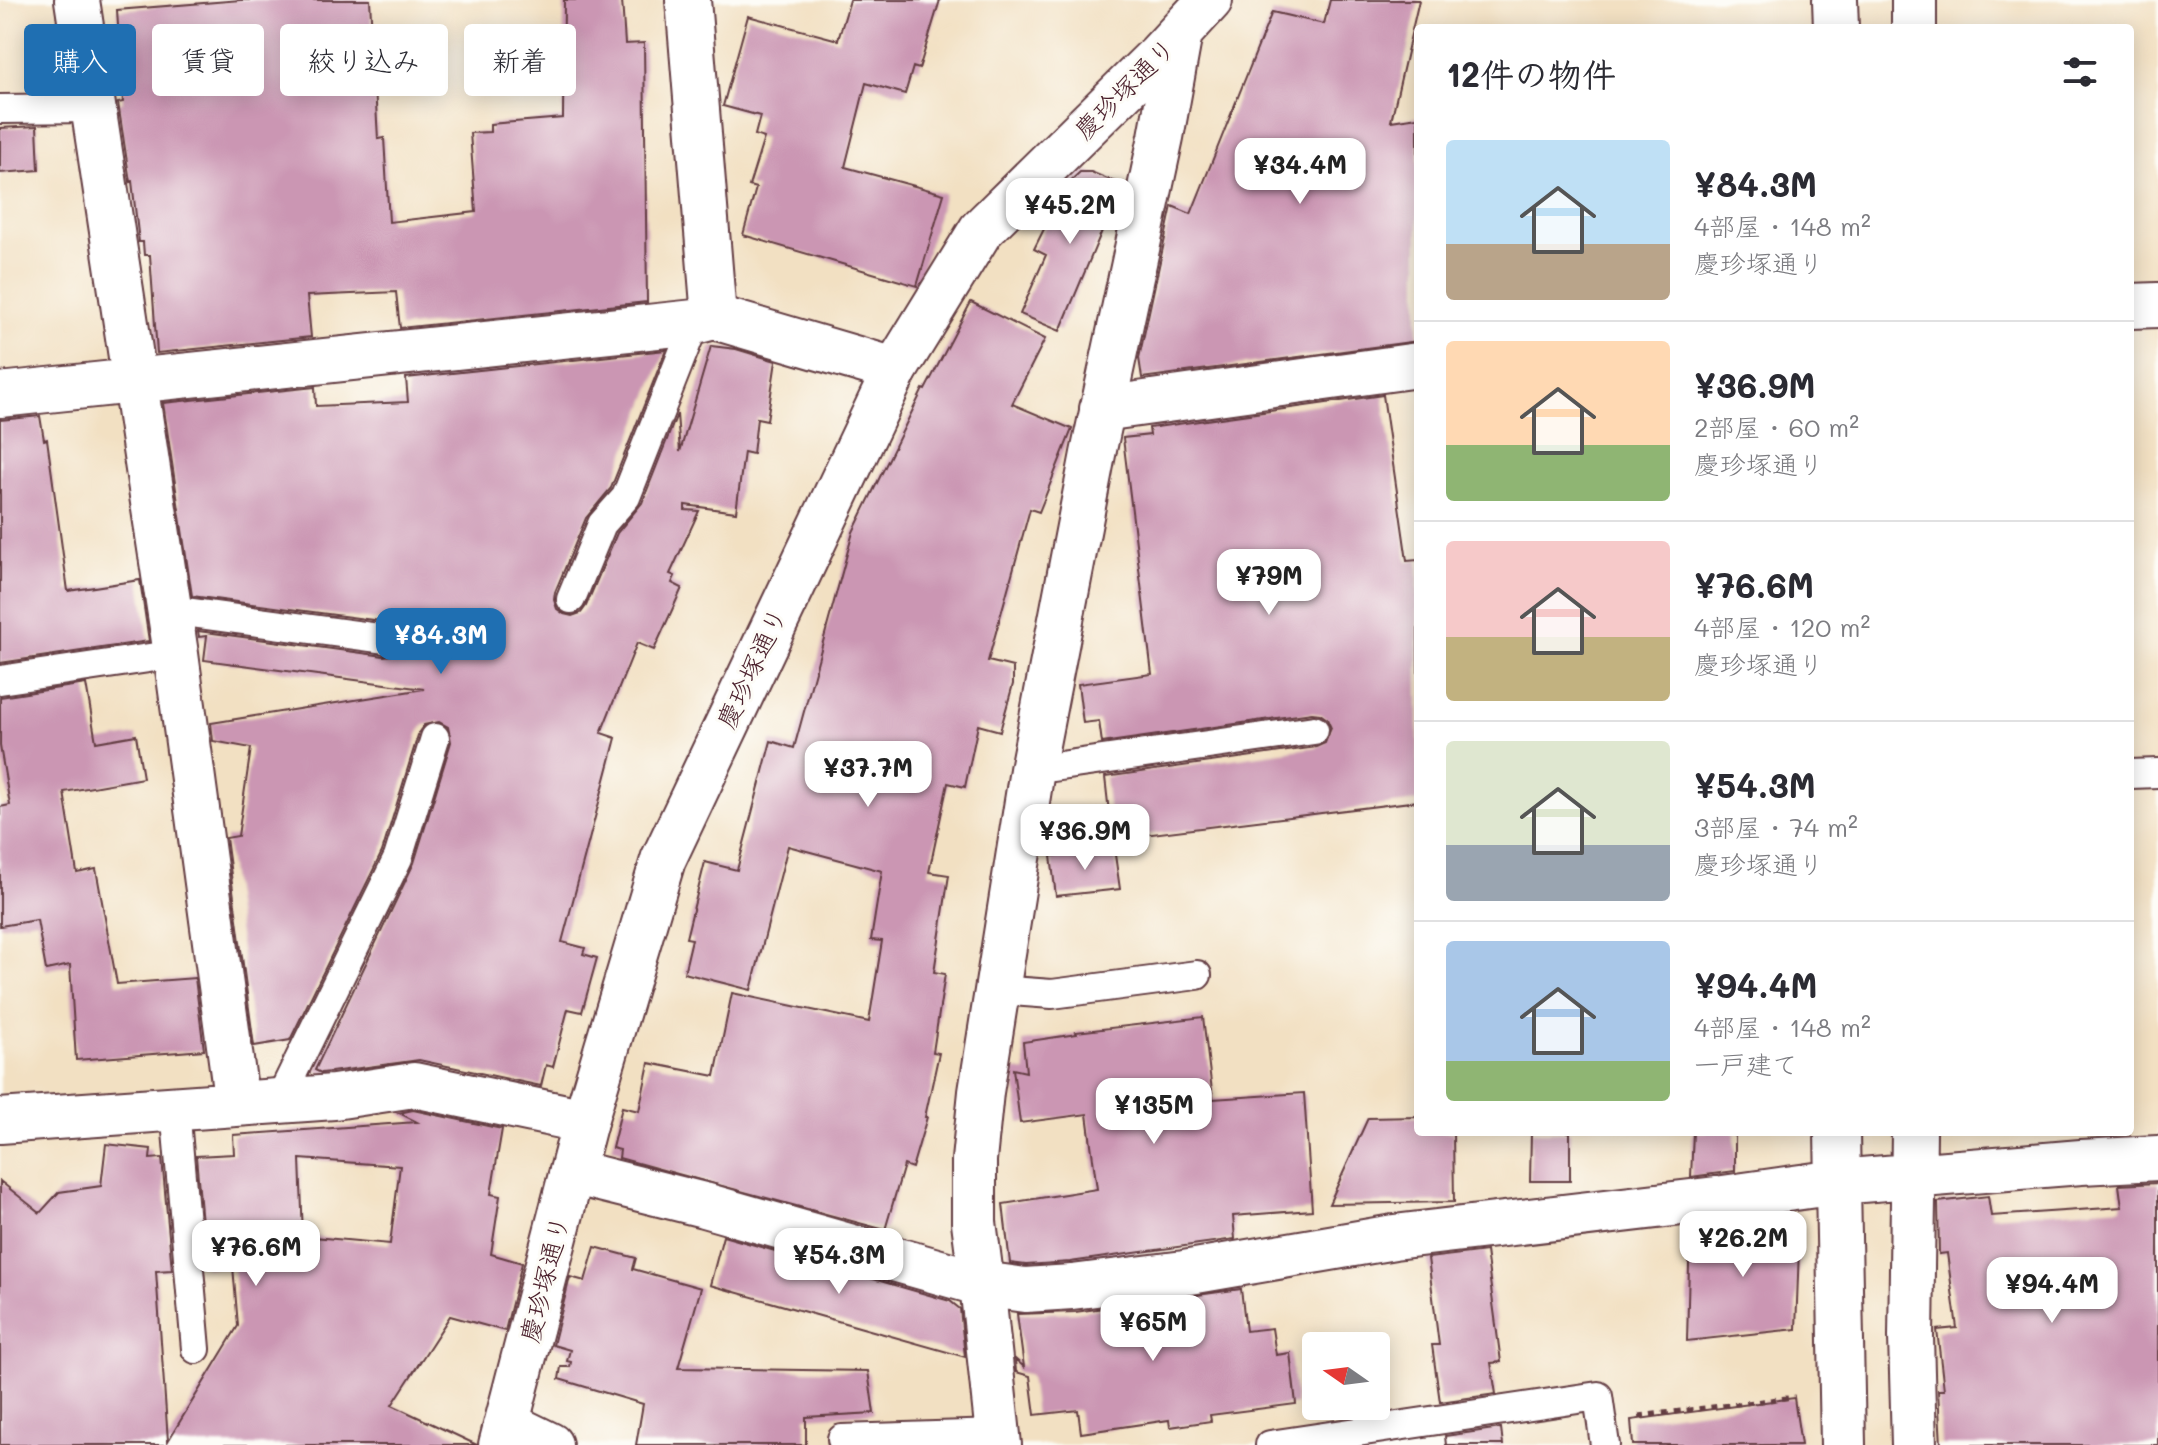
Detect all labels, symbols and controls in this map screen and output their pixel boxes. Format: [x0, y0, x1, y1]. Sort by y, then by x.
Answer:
chip: 購入 [24, 24, 136, 96]
chip: 賃貸 [152, 24, 264, 96]
chip: 絞り込み [280, 24, 448, 96]
chip: 新着 [464, 24, 576, 96]
street label: 慶珍塚通り [1066, 30, 1182, 146]
icon: filters [2058, 50, 2102, 94]
text: 12件の物件 [1446, 51, 1616, 96]
pin: ¥34.4M [1235, 138, 1365, 206]
text: ¥34.4M [1253, 147, 1347, 181]
text: ¥84.3M [1694, 161, 1817, 206]
icon: home [1510, 172, 1606, 268]
pin: ¥45.2M [1005, 178, 1135, 246]
text: ¥45.2M [1024, 187, 1116, 221]
text: 4部屋 · 148 m² [1694, 209, 1871, 243]
text: 慶珍塚通り [1694, 246, 1824, 280]
text: ¥36.9M [1694, 362, 1816, 407]
icon: home [1510, 373, 1606, 469]
text: 2部屋 · 60 m² [1694, 410, 1859, 444]
text: 慶珍塚通り [1694, 447, 1824, 481]
pin: ¥79M [1222, 549, 1316, 617]
text: ¥79M [1235, 558, 1303, 592]
text: ¥76.6M [1694, 562, 1814, 607]
icon: home [1510, 573, 1606, 669]
street label: 慶珍塚通り [708, 601, 794, 734]
pin: ¥84.3M [376, 608, 506, 676]
text: 4部屋 · 120 m² [1694, 610, 1870, 644]
text: ¥84.3M [394, 617, 488, 651]
text: 慶珍塚通り [1694, 647, 1824, 681]
pin: ¥37.7M [803, 741, 933, 809]
text: ¥37.7M [823, 750, 913, 784]
text: ¥54.3M [1694, 762, 1816, 807]
icon: home [1510, 773, 1606, 869]
pin: ¥36.9M [1020, 804, 1150, 872]
text: 3部屋 · 74 m² [1694, 810, 1858, 844]
text: ¥36.9M [1038, 813, 1132, 847]
text: 慶珍塚通り [1694, 847, 1824, 881]
text: ¥94.4M [1694, 962, 1818, 1007]
icon: home [1510, 973, 1606, 1069]
text: 4部屋 · 148 m² [1694, 1010, 1871, 1044]
text: 一戸建て [1694, 1047, 1798, 1081]
pin: ¥135M [1098, 1078, 1210, 1146]
text: ¥135M [1114, 1087, 1194, 1121]
pin: ¥26.2M [1678, 1211, 1808, 1279]
street label: 慶珍塚通り [512, 1212, 576, 1346]
pin: ¥76.6M [191, 1220, 321, 1288]
text: ¥26.2M [1698, 1220, 1788, 1254]
pin: ¥54.3M [774, 1228, 904, 1296]
text: ¥76.6M [210, 1229, 302, 1263]
text: ¥54.3M [792, 1237, 886, 1271]
pin: ¥94.4M [1987, 1257, 2117, 1325]
text: ¥94.4M [2005, 1266, 2099, 1300]
pin: ¥65M [1106, 1295, 1200, 1363]
text: ¥65M [1119, 1304, 1187, 1338]
north arrow [1302, 1332, 1390, 1420]
map controls [1302, 1332, 1390, 1420]

